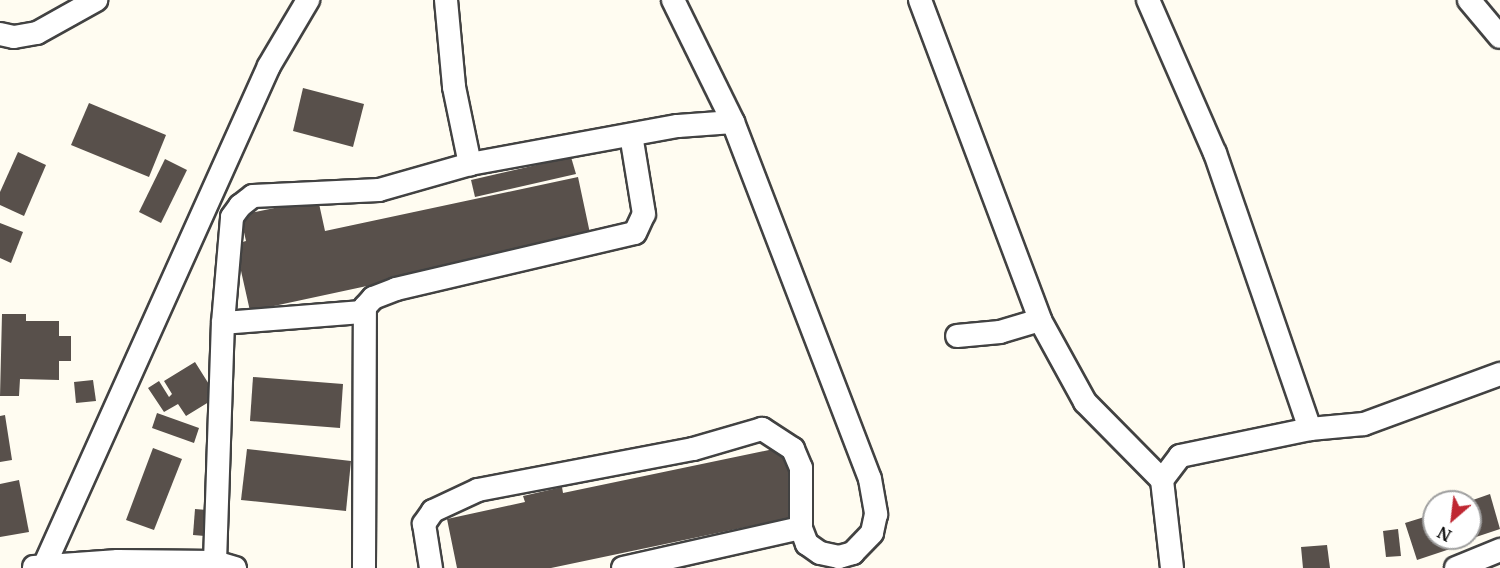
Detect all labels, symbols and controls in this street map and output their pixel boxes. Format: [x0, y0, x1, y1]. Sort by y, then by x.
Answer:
north arrow [1422, 490, 1482, 550]
text: N [1434, 522, 1455, 546]

